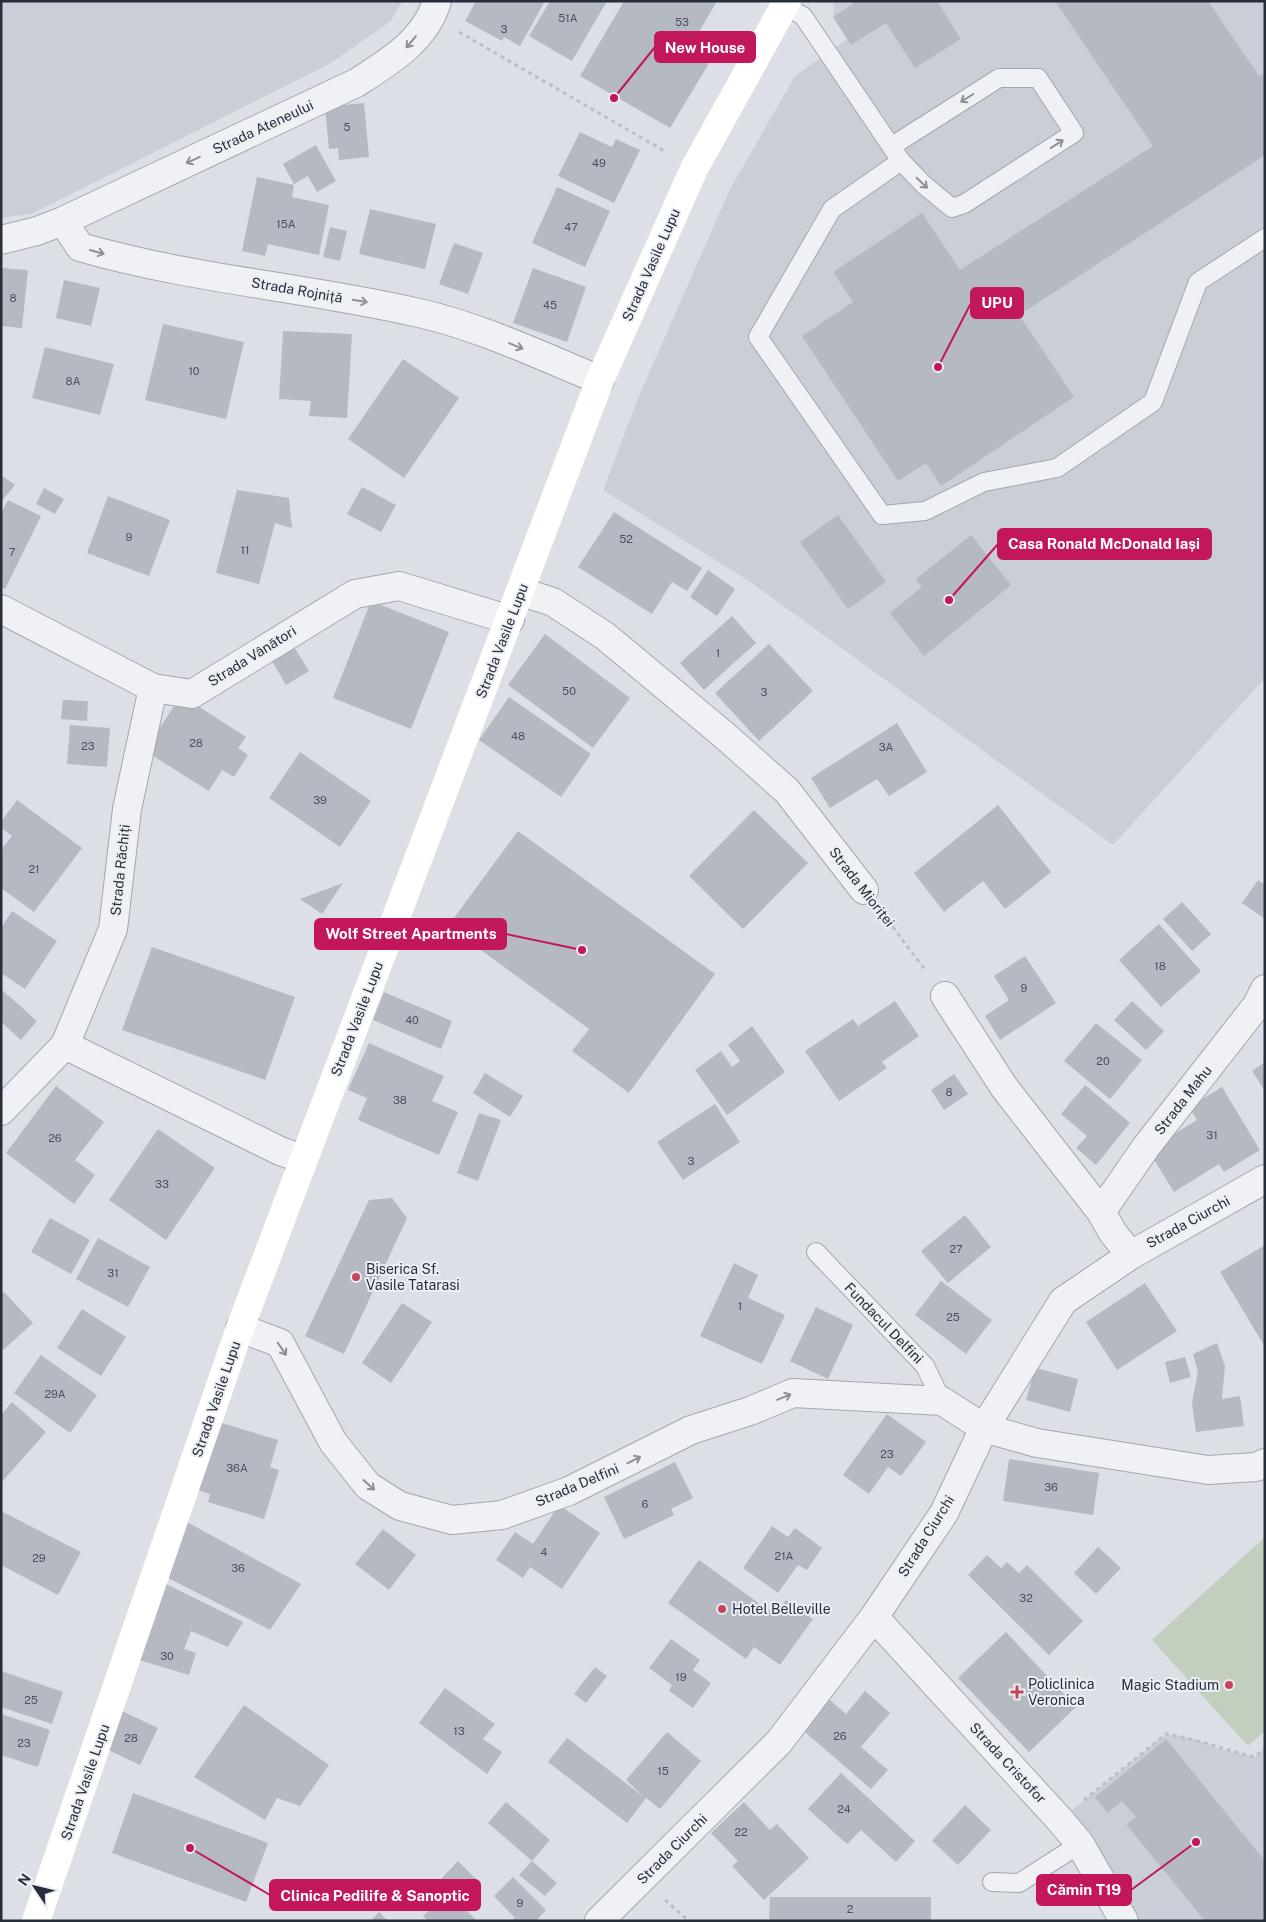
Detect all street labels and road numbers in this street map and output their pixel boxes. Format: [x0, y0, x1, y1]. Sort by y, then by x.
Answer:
street label: Strada Ateneului [210, 97, 316, 157]
street label: Strada Vasile Lupu [619, 206, 683, 324]
street label: Strada Rojniță [250, 274, 344, 306]
street label: Strada Vasile Lupu [473, 581, 531, 701]
street label: Strada Vânători [205, 622, 299, 690]
street label: Strada Răchiți [107, 823, 133, 917]
street label: Strada Mioriței [826, 844, 898, 930]
street label: Strada Vasile Lupu [328, 959, 386, 1079]
street label: Strada Mahu [1151, 1062, 1215, 1138]
street label: Strada Ciurchi [1144, 1193, 1232, 1251]
street label: Fundacul Delfini [841, 1279, 927, 1367]
street label: Strada Vasile Lupu [189, 1339, 243, 1459]
street label: Strada Delfini [533, 1460, 621, 1510]
street label: Strada Ciurchi [895, 1492, 957, 1580]
street label: Strada Cristofor [967, 1719, 1049, 1807]
street label: Strada Vasile Lupu [58, 1722, 112, 1842]
street label: Strada Ciurchi [634, 1811, 710, 1887]

